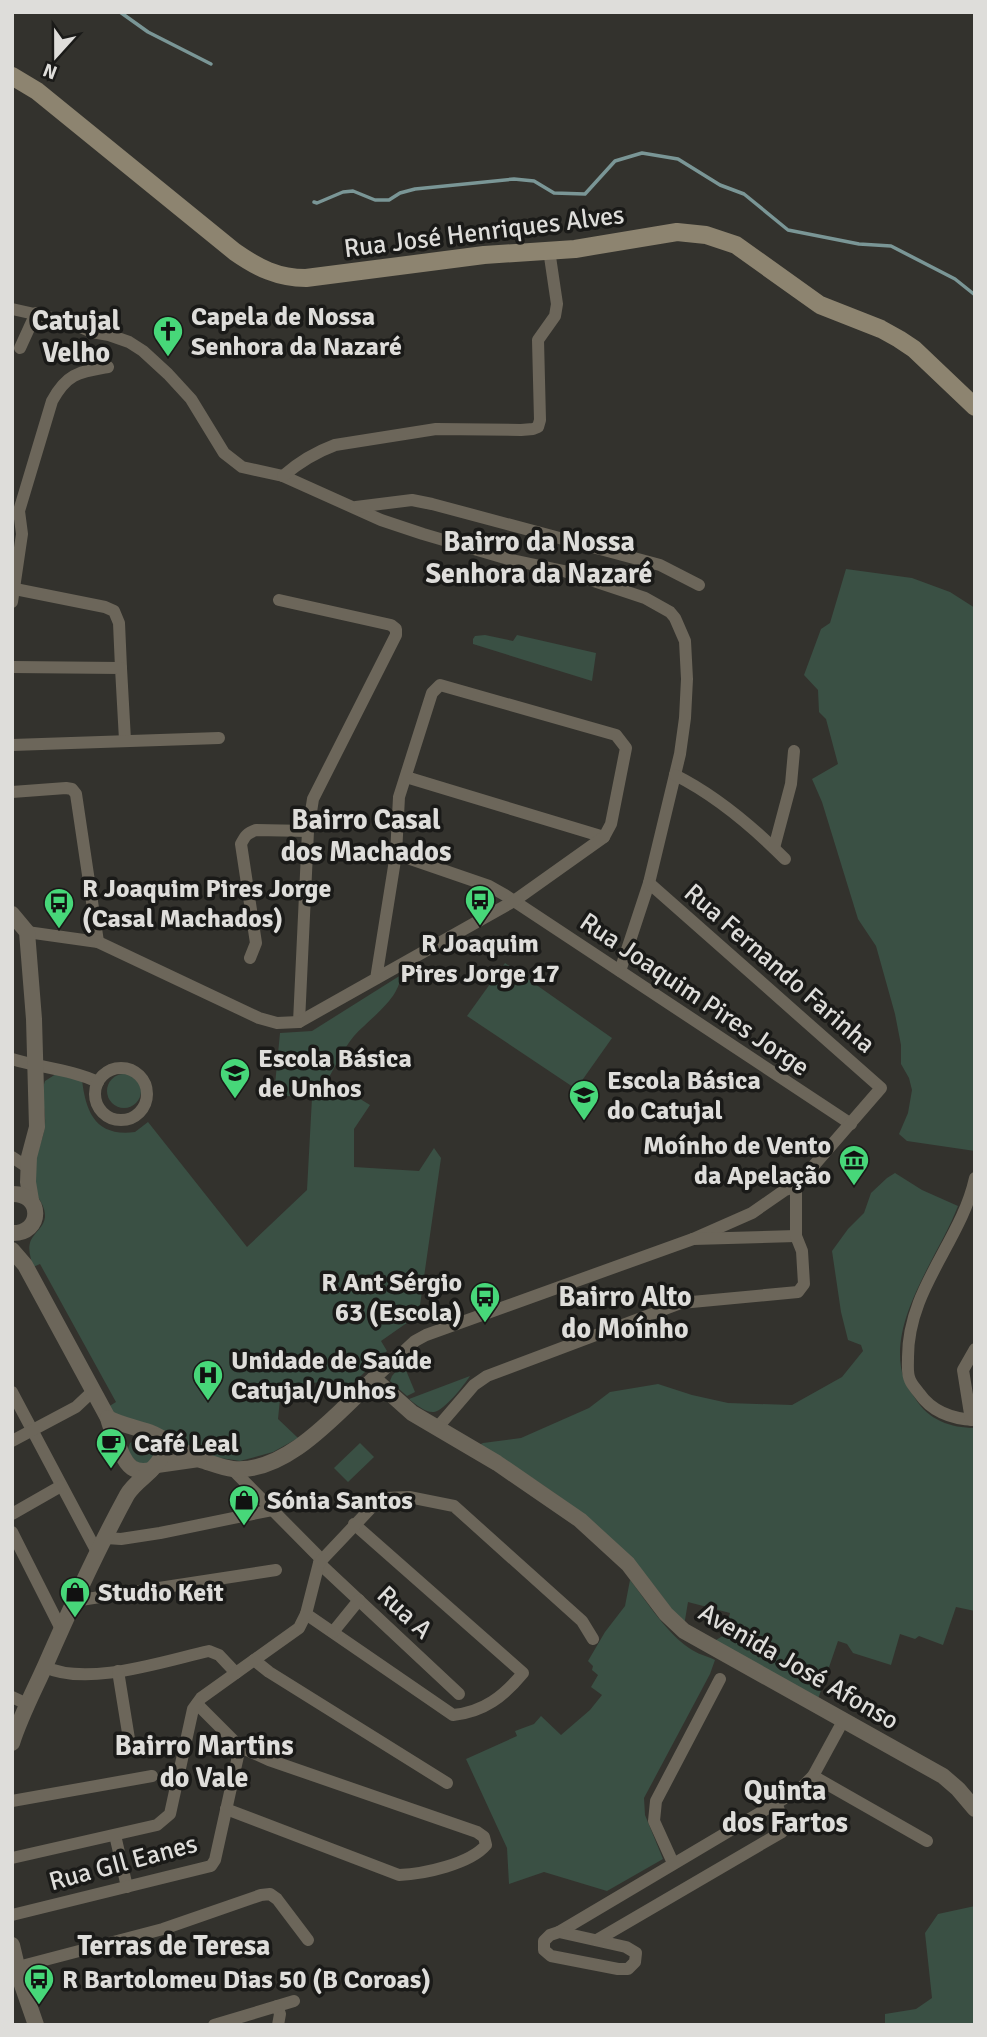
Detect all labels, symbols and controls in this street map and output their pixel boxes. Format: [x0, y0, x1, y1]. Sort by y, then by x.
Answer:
north arrow [21, 21, 91, 91]
text: N [40, 57, 61, 85]
street label: Rua José Henriques Alves [342, 199, 626, 265]
place label: Capela de Nossa Senhora da Nazaré [191, 301, 402, 363]
district label: Catujal Velho [32, 304, 121, 370]
church icon: Capela de Nossa Senhora da Nazaré [151, 314, 185, 358]
district label: Bairro da Nossa Senhora da Nazaré [425, 525, 653, 591]
district label: Bairro Casal dos Machados [281, 803, 451, 869]
place label: R Joaquim Pires Jorge (Casal Machados) [82, 873, 331, 935]
street label: Rua Fernando Farinha [677, 877, 881, 1060]
bus stop icon: R Joaquim Pires Jorge 17 [463, 883, 497, 927]
bus stop icon: R Joaquim Pires Jorge (Casal Machados) [42, 886, 76, 930]
street label: Rua Joaquim Pires Jorge [574, 906, 815, 1084]
place label: R Joaquim Pires Jorge 17 [400, 928, 560, 990]
place label: Escola Básica de Unhos [258, 1043, 412, 1105]
school or university icon: Escola Básica de Unhos [218, 1056, 252, 1100]
place label: Escola Básica do Catujal [607, 1065, 761, 1127]
school or university icon: Escola Básica do Catujal [567, 1078, 601, 1122]
place label: Moínho de Vento da Apelação [643, 1130, 831, 1192]
museum icon: Moínho de Vento da Apelação [837, 1143, 871, 1187]
place label: R Ant Sérgio 63 (Escola) [321, 1267, 462, 1329]
bus stop icon: R Ant Sérgio 63 (Escola) [468, 1280, 502, 1324]
district label: Bairro Alto do Moínho [558, 1280, 692, 1346]
place label: Unidade de Saúde Catujal/Unhos [231, 1345, 432, 1407]
hospital icon: Unidade de Saúde Catujal/Unhos [191, 1358, 225, 1402]
cafe icon: Café Leal [94, 1426, 128, 1470]
place label: Café Leal [134, 1428, 239, 1460]
shop icon: Sónia Santos [227, 1483, 261, 1527]
place label: Sónia Santos [267, 1485, 413, 1517]
shop icon: Studio Keit [58, 1575, 92, 1619]
place label: Studio Keit [98, 1577, 224, 1609]
street label: Rua A [370, 1579, 439, 1646]
street label: Avenida José Afonso [693, 1597, 904, 1737]
district label: Bairro Martins do Vale [114, 1729, 294, 1795]
district label: Quinta dos Fartos [722, 1774, 848, 1840]
street label: Rua GIl Eanes [46, 1828, 201, 1898]
district label: Terras de Teresa [78, 1929, 270, 1963]
bus stop icon: R Bartolomeu Dias 50 (B Coroas) [22, 1962, 56, 2006]
place label: R Bartolomeu Dias 50 (B Coroas) [62, 1964, 431, 1996]

